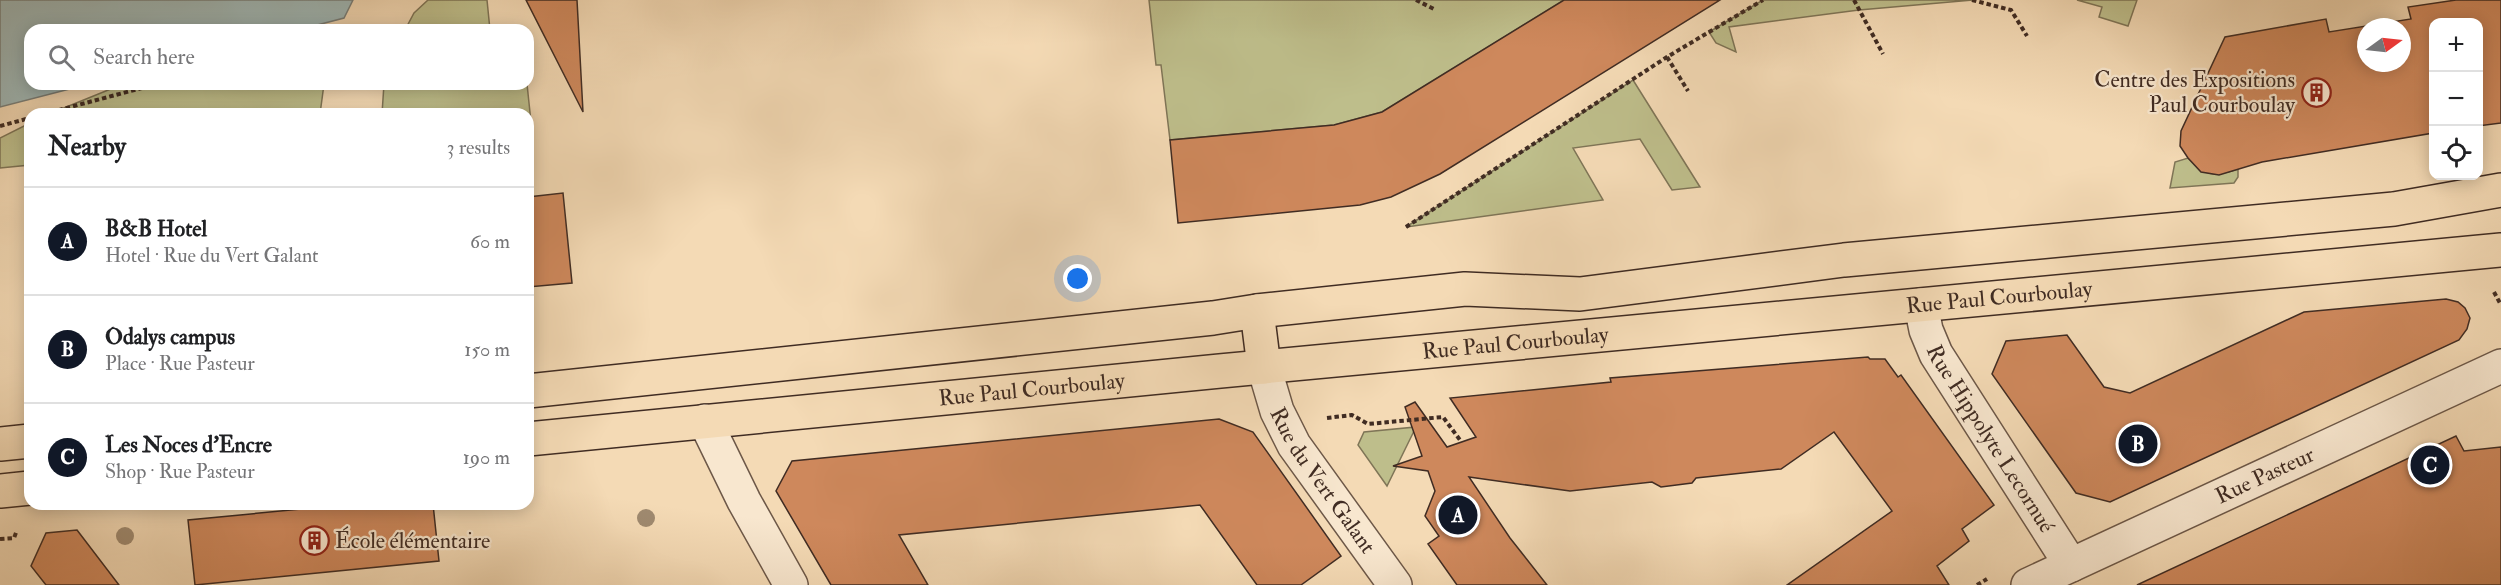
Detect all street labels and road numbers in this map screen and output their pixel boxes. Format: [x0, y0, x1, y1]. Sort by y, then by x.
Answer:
street label: Rue Paul Courboulay [1905, 275, 2094, 320]
street label: Rue Paul Courboulay [1421, 320, 1610, 366]
street label: Rue Hippolyte Lecornué [1920, 341, 2061, 539]
street label: Rue Paul Courboulay [937, 366, 1126, 413]
street label: Rue du Vert Galant [1263, 403, 1382, 559]
street label: Rue Pasteur [2211, 440, 2319, 510]

